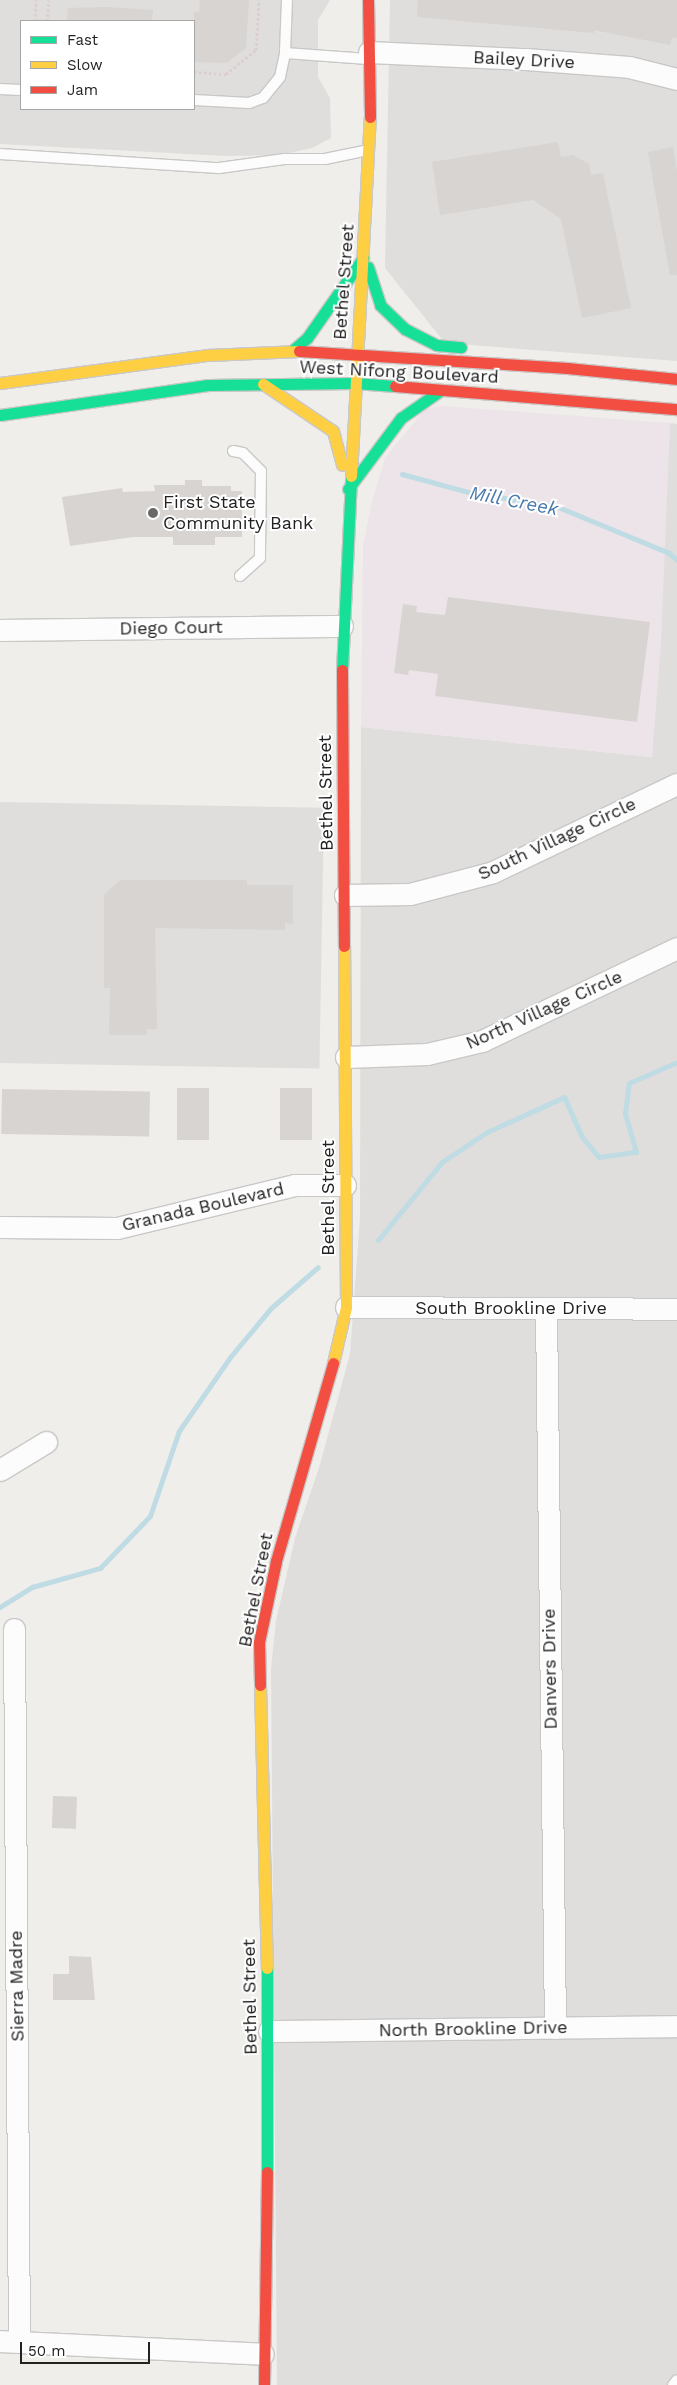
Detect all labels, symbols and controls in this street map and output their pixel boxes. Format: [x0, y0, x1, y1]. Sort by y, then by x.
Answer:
legend [20, 20, 195, 110]
text: Fast [67, 31, 98, 49]
street label: Bailey Drive [472, 47, 576, 73]
text: Slow [67, 56, 103, 74]
text: Jam [67, 81, 98, 99]
street label: Bethel Street [329, 223, 359, 341]
street label: West Nifong Boulevard [299, 356, 499, 388]
water label: Mill Creek [467, 481, 561, 521]
place label: First State Community Bank [163, 492, 314, 534]
marker: First State Community Bank [147, 507, 159, 519]
street label: Diego Court [119, 616, 223, 640]
street label: Bethel Street [314, 734, 338, 852]
street label: South Village Circle [474, 793, 640, 885]
street label: North Village Circle [462, 966, 626, 1054]
street label: Bethel Street [317, 1140, 339, 1256]
street label: Granada Boulevard [120, 1178, 286, 1236]
street label: South Brookline Drive [415, 1297, 607, 1319]
street label: Bethel Street [234, 1531, 278, 1649]
street label: Danvers Drive [538, 1608, 562, 1730]
street label: Sierra Madre [5, 1930, 29, 2042]
street label: Bethel Street [238, 1938, 262, 2056]
street label: North Brookline Drive [378, 2017, 568, 2041]
scale bar [22, 2332, 152, 2364]
text: 50 m [28, 2342, 65, 2360]

